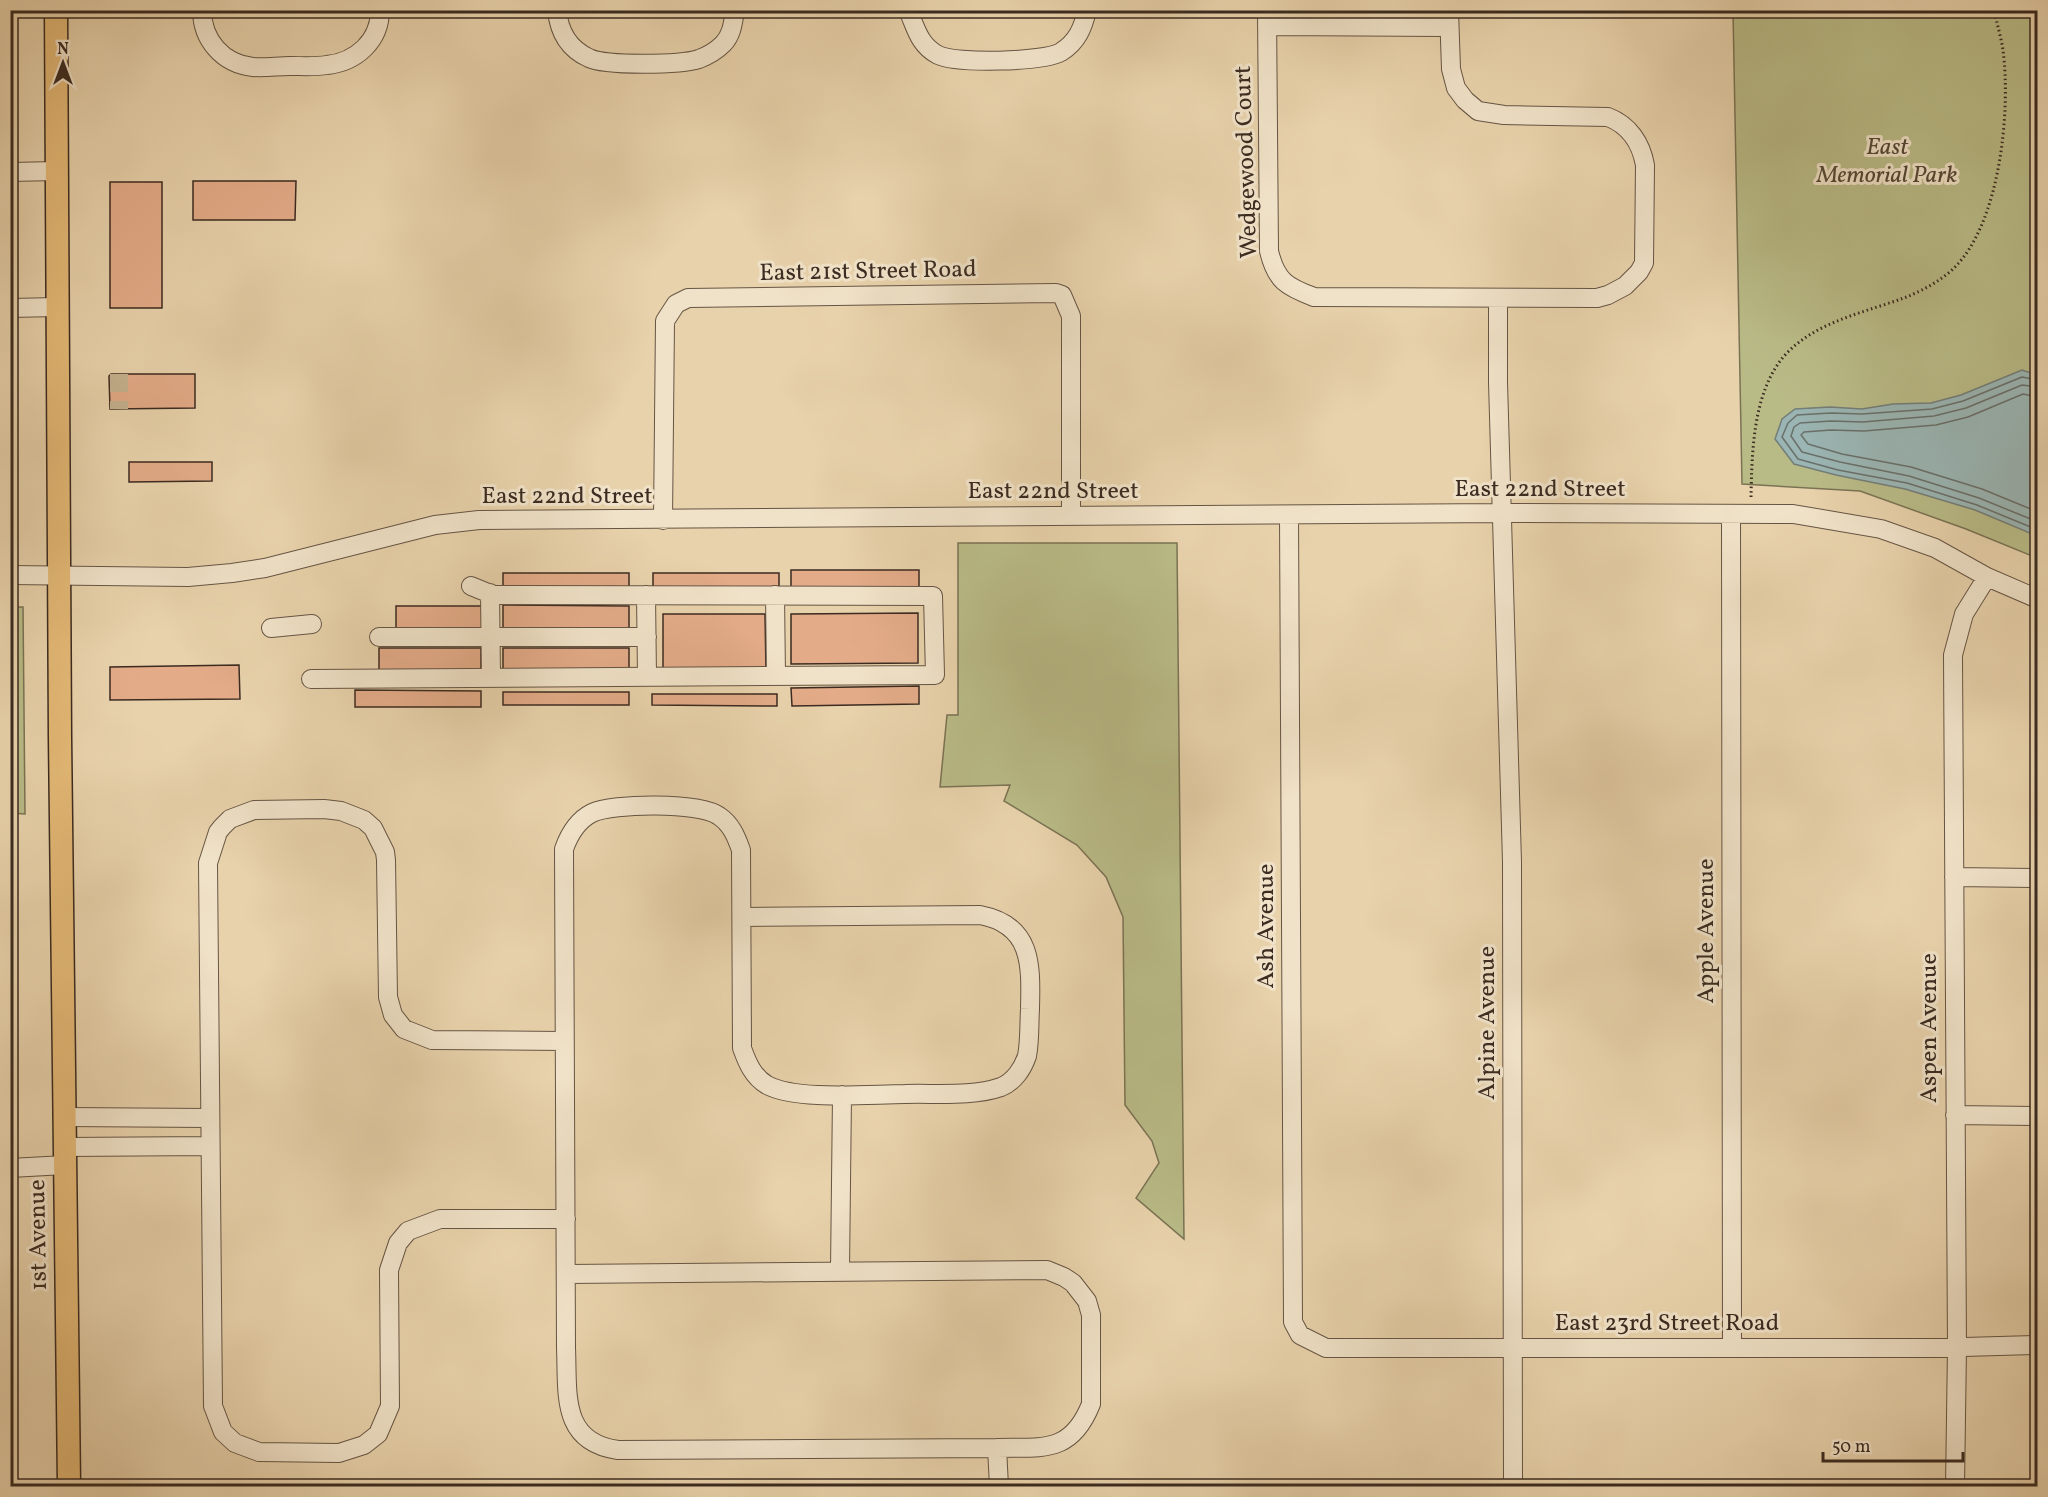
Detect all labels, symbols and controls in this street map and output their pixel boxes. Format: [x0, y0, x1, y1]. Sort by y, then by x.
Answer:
north arrow [33, 33, 93, 93]
text: N [57, 39, 69, 61]
street label: Wedgewood Court [1227, 65, 1267, 259]
park label: East Memorial Park [1816, 131, 1957, 193]
street label: East 21st Street Road [759, 253, 977, 291]
street label: East 22nd Street [1454, 473, 1626, 507]
street label: East 22nd Street [967, 475, 1139, 509]
street label: East 22nd Street [481, 480, 653, 514]
street label: Apple Avenue [1690, 858, 1724, 1004]
street label: Ash Avenue [1250, 864, 1284, 988]
street label: Alpine Avenue [1471, 946, 1505, 1100]
street label: Aspen Avenue [1913, 953, 1947, 1103]
street label: 1st Avenue [21, 1179, 57, 1291]
street label: East 23rd Street Road [1555, 1307, 1779, 1341]
scale bar [1823, 1425, 1962, 1463]
text: 50 m [1832, 1435, 1871, 1460]

